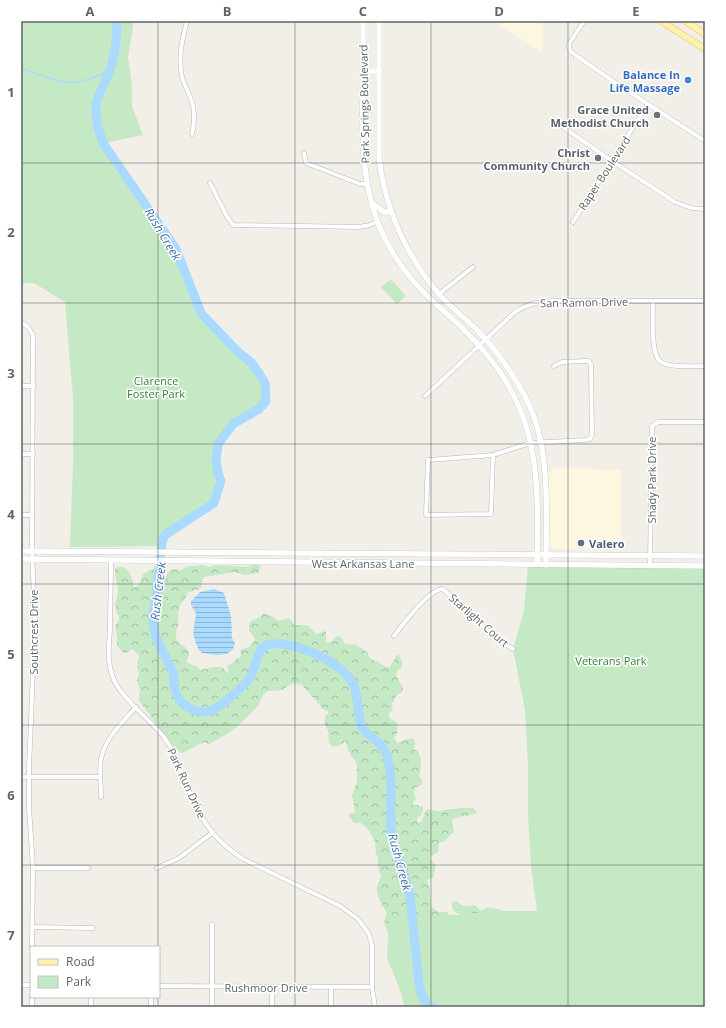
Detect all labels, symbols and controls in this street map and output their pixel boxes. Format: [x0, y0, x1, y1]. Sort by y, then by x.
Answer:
text: A [86, 2, 95, 20]
text: B [223, 2, 232, 20]
text: C [359, 2, 367, 20]
text: D [494, 2, 504, 20]
text: E [632, 2, 640, 20]
street label: Park Springs Boulevard [355, 44, 373, 164]
place label: Balance In Life Massage [610, 67, 680, 95]
marker: Balance In Life Massage [683, 75, 693, 85]
text: 1 [7, 83, 15, 101]
place label: Grace United Methodist Church [551, 102, 649, 130]
marker: Grace United Methodist Church [652, 110, 662, 120]
street label: Raper Boulevard [574, 133, 634, 213]
place label: Christ Community Church [484, 145, 590, 173]
marker: Christ Community Church [593, 153, 603, 163]
water label: Rush Creek [141, 205, 186, 264]
text: 2 [7, 223, 15, 241]
street label: San Ramon Drive [540, 294, 628, 310]
text: 3 [7, 364, 15, 382]
park label: Clarence Foster Park [127, 373, 185, 401]
street label: Shady Park Drive [644, 437, 659, 523]
text: 4 [7, 505, 15, 523]
place label: Valero [589, 536, 625, 551]
marker: Valero [576, 538, 586, 548]
street label: West Arkansas Lane [312, 556, 414, 571]
water label: Rush Creek [146, 560, 170, 621]
street label: Southcrest Drive [26, 590, 41, 674]
street label: Starlight Court [446, 590, 512, 650]
text: 5 [7, 645, 15, 663]
park label: Veterans Park [575, 653, 647, 668]
street label: Park Run Drive [164, 745, 210, 821]
text: 6 [7, 786, 15, 804]
water label: Rush Creek [384, 832, 416, 894]
text: 7 [7, 926, 15, 944]
legend [30, 946, 160, 998]
text: Road [66, 953, 95, 970]
text: Park [66, 973, 92, 990]
street label: Rushmoor Drive [224, 980, 308, 995]

